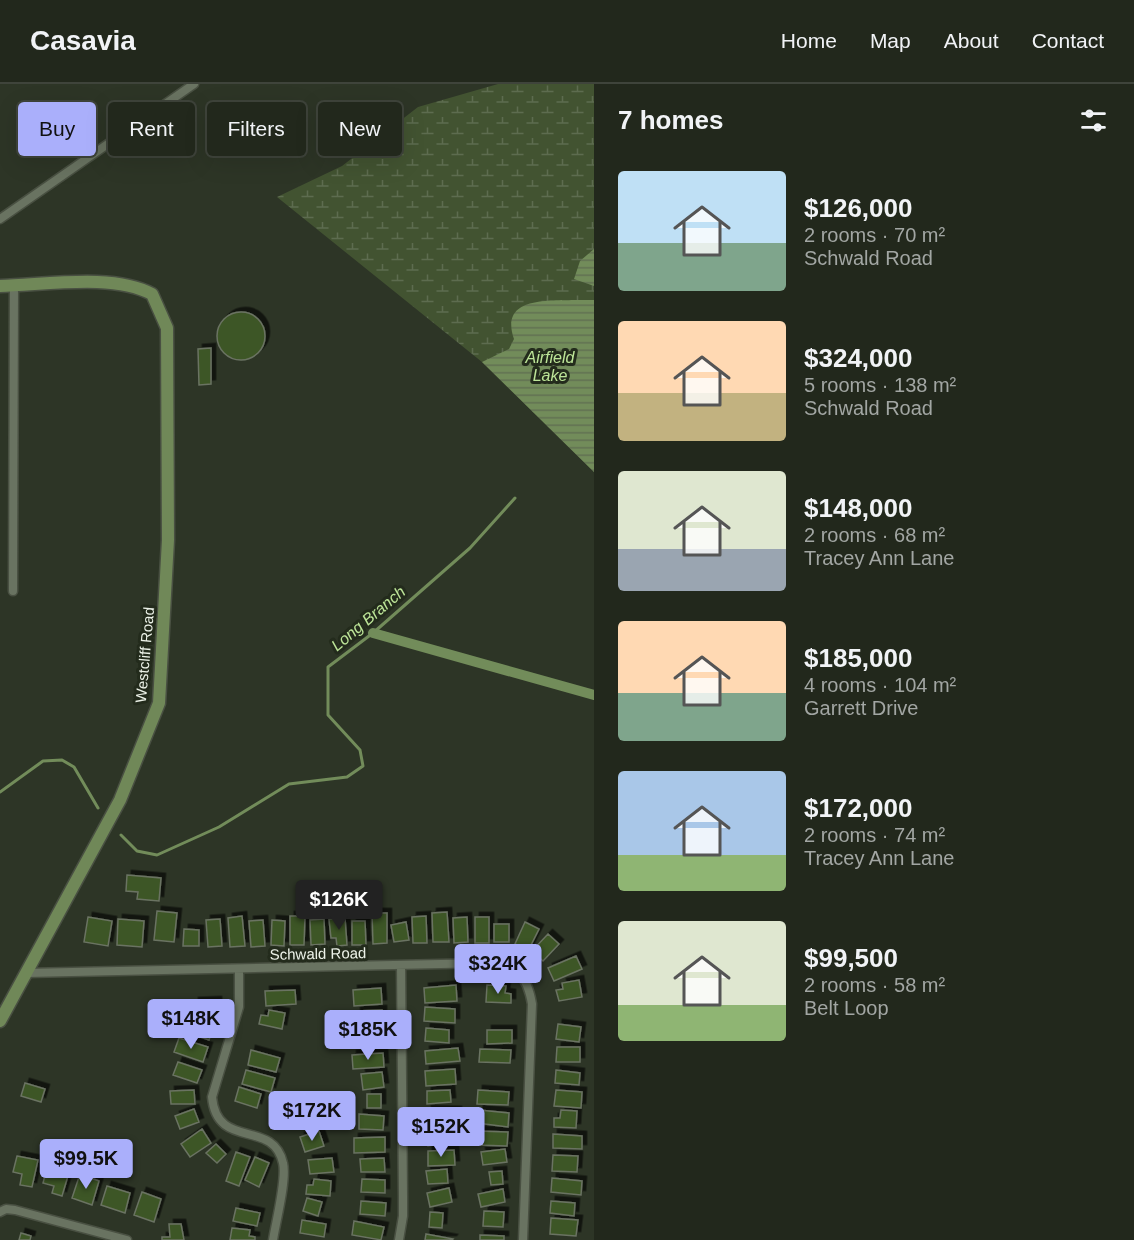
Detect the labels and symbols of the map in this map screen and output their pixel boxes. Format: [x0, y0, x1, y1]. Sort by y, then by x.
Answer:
water label: Airfield Lake [525, 349, 576, 384]
water label: Long Branch [328, 583, 409, 654]
street label: Westcliff Road [132, 606, 157, 704]
pin: $126K [297, 880, 381, 931]
street label: Schwald Road [269, 944, 366, 963]
pin: $324K [456, 944, 540, 995]
pin: $148K [149, 999, 233, 1050]
pin: $185K [326, 1010, 410, 1061]
pin: $172K [270, 1091, 354, 1142]
pin: $152K [399, 1107, 483, 1158]
pin: $99.5K [37, 1139, 135, 1190]

